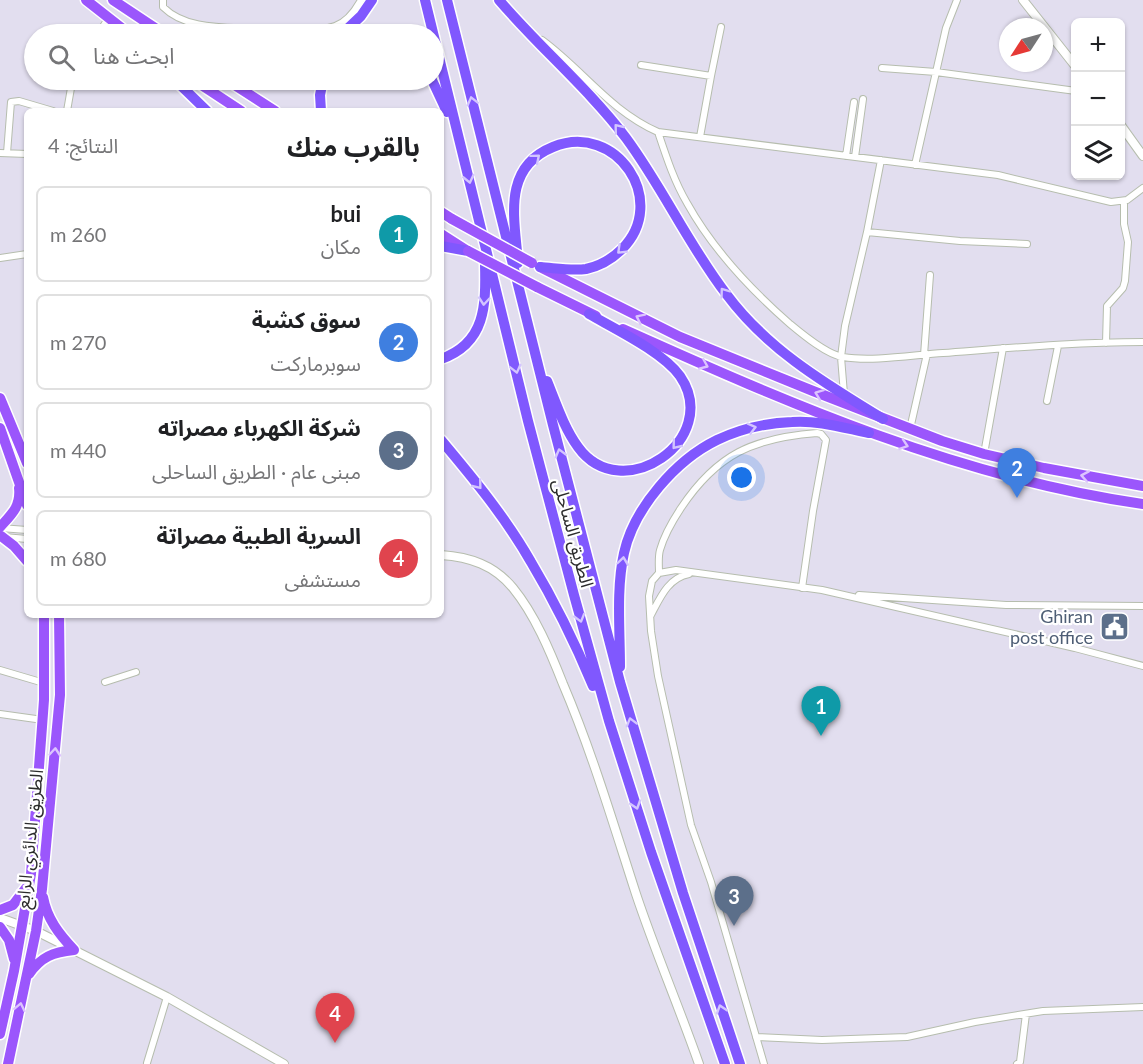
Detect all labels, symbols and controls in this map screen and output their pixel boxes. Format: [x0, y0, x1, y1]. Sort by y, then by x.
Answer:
north arrow [999, 18, 1053, 72]
map controls [1071, 18, 1125, 180]
button: + [1071, 18, 1125, 72]
search box [24, 24, 444, 90]
icon: search [45, 41, 78, 74]
text: ابحث هنا [93, 42, 174, 69]
button: − [1071, 72, 1125, 126]
one-way arrow [466, 96, 479, 106]
one-way arrow [615, 124, 626, 135]
button: layers [1071, 126, 1125, 180]
text: بالقرب منك [287, 130, 420, 162]
text: النتائج: 4 [48, 133, 118, 157]
one-way arrow [529, 155, 540, 166]
one-way arrow [462, 174, 475, 184]
text: bui [331, 200, 361, 227]
text: 260 m [50, 222, 106, 246]
text: 1 [393, 222, 404, 246]
text: مكان [321, 234, 361, 258]
one-way arrow [617, 242, 628, 253]
one-way arrow [720, 287, 731, 298]
one-way arrow [478, 297, 491, 306]
text: سوق كشبة [252, 306, 361, 333]
one-way arrow [636, 313, 647, 325]
text: 270 m [50, 330, 106, 354]
text: 2 [393, 330, 404, 354]
text: سوبرماركت [270, 351, 361, 375]
one-way arrow [698, 357, 709, 369]
one-way arrow [508, 363, 521, 373]
one-way arrow [815, 389, 826, 401]
text: شركة الكهرباء مصراته [158, 414, 361, 441]
one-way arrow [746, 423, 756, 436]
text: 440 m [50, 438, 106, 462]
text: 3 [393, 438, 404, 462]
one-way arrow [672, 438, 683, 449]
one-way arrow [899, 438, 909, 450]
one-way arrow [555, 448, 568, 458]
pin: 2 [998, 448, 1036, 498]
text: مبنى عام · الطريق الساحلى [152, 459, 361, 483]
your location [727, 463, 756, 492]
one-way arrow [1081, 470, 1090, 482]
street label: الطريق الساحلى [548, 476, 599, 590]
one-way arrow [470, 478, 481, 489]
text: السرية الطبية مصراتة [157, 522, 361, 549]
text: 680 m [50, 546, 106, 570]
text: 4 [393, 546, 404, 570]
one-way arrow [617, 556, 629, 566]
text: مستشفى [284, 567, 361, 591]
place label: Ghiran post office [1010, 605, 1093, 648]
public building icon: Ghiran post office [1098, 610, 1130, 642]
one-way arrow [573, 613, 585, 623]
pin: 1 [802, 686, 840, 736]
one-way arrow [626, 717, 638, 728]
one-way arrow [48, 747, 61, 756]
street label: الطريق الدائري الرابع [11, 768, 51, 910]
one-way arrow [629, 799, 641, 810]
pin: 3 [714, 876, 754, 926]
pin: 4 [316, 994, 354, 1043]
one-way arrow [13, 1002, 26, 1012]
one-way arrow [716, 1004, 728, 1015]

